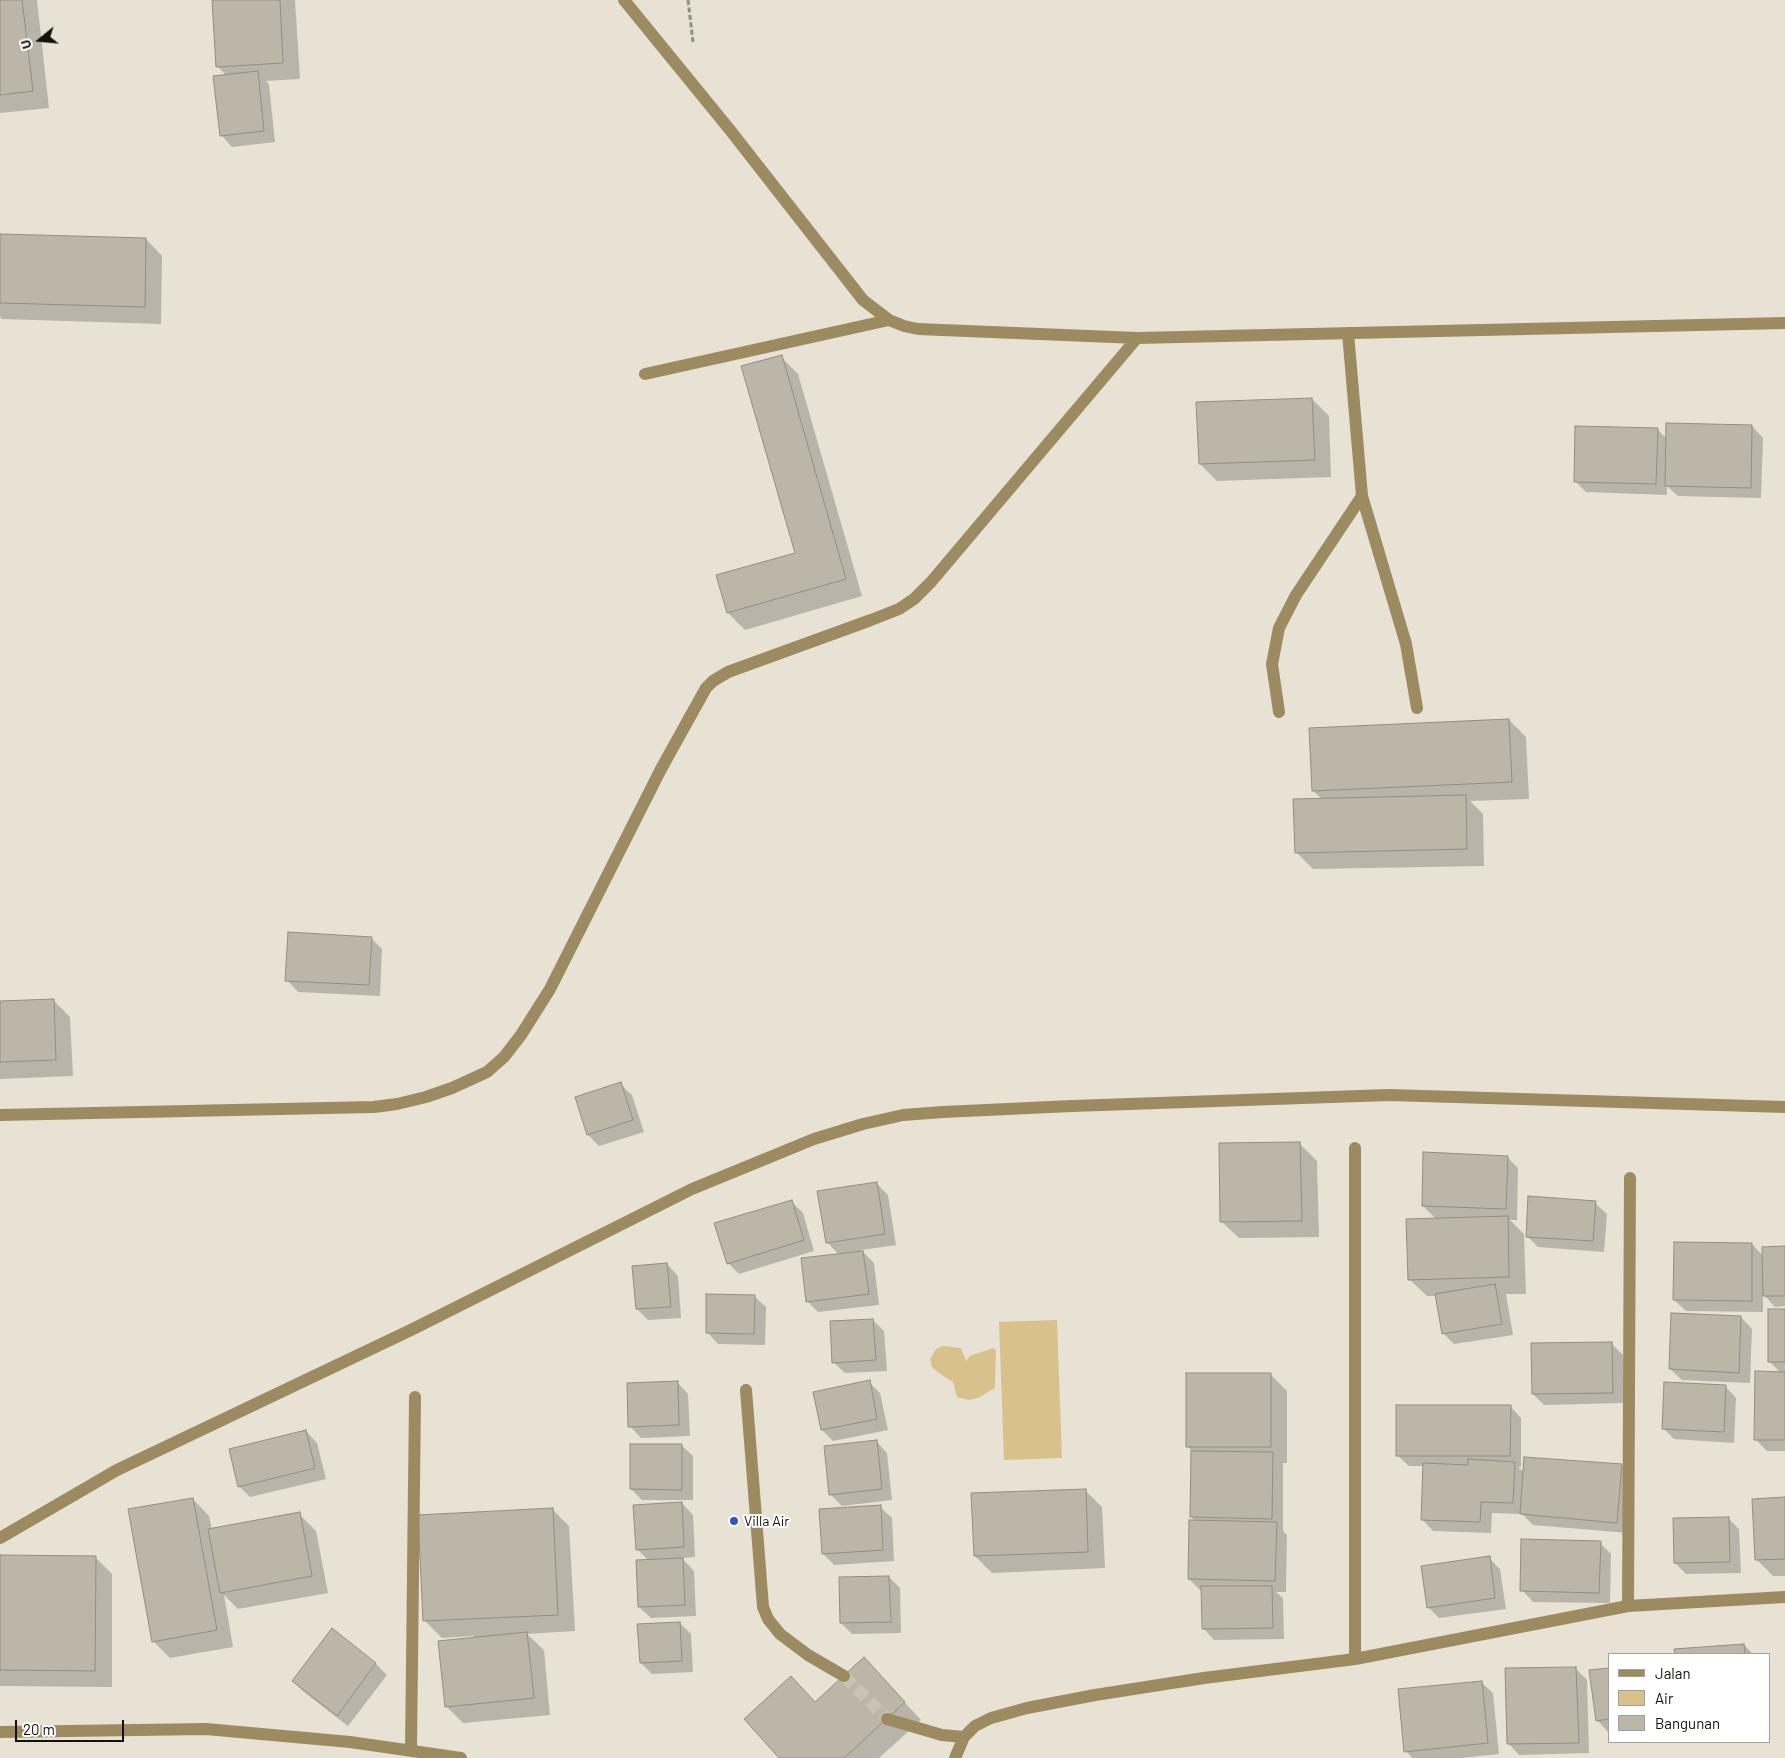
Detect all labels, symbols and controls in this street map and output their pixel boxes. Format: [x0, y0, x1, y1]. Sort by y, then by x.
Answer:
north arrow [15, 15, 65, 65]
text: U [16, 38, 35, 51]
place label: Villa Air [744, 1513, 789, 1529]
marker: Villa Air [728, 1515, 740, 1527]
legend [1608, 1653, 1770, 1743]
text: Jalan [1655, 1664, 1691, 1682]
text: Air [1655, 1689, 1673, 1707]
scale bar [18, 1710, 126, 1742]
text: Bangunan [1655, 1714, 1720, 1732]
text: 20 m [23, 1720, 55, 1738]

